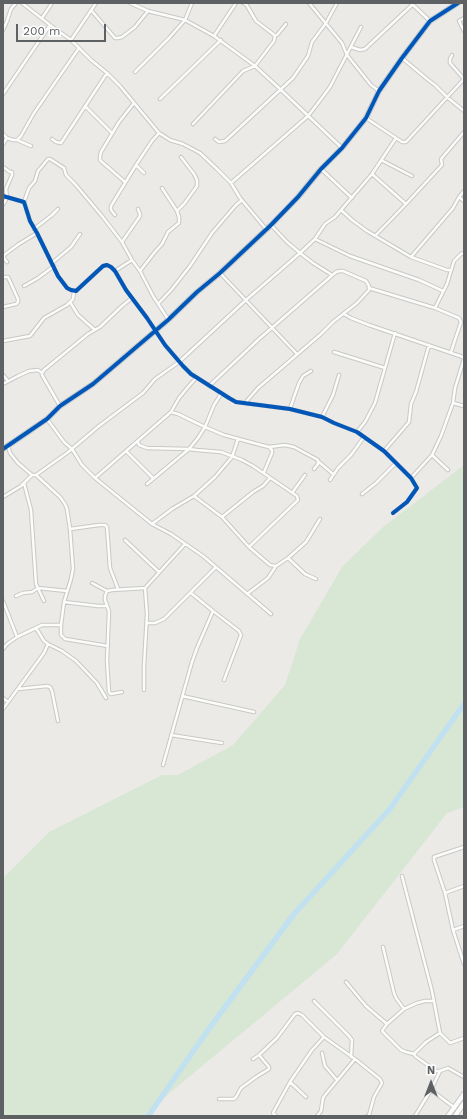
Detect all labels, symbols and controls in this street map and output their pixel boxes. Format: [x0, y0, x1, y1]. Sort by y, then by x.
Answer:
scale bar [18, 16, 108, 42]
text: 200 m [23, 24, 60, 38]
north arrow [411, 1063, 451, 1103]
text: N [427, 1064, 435, 1077]

